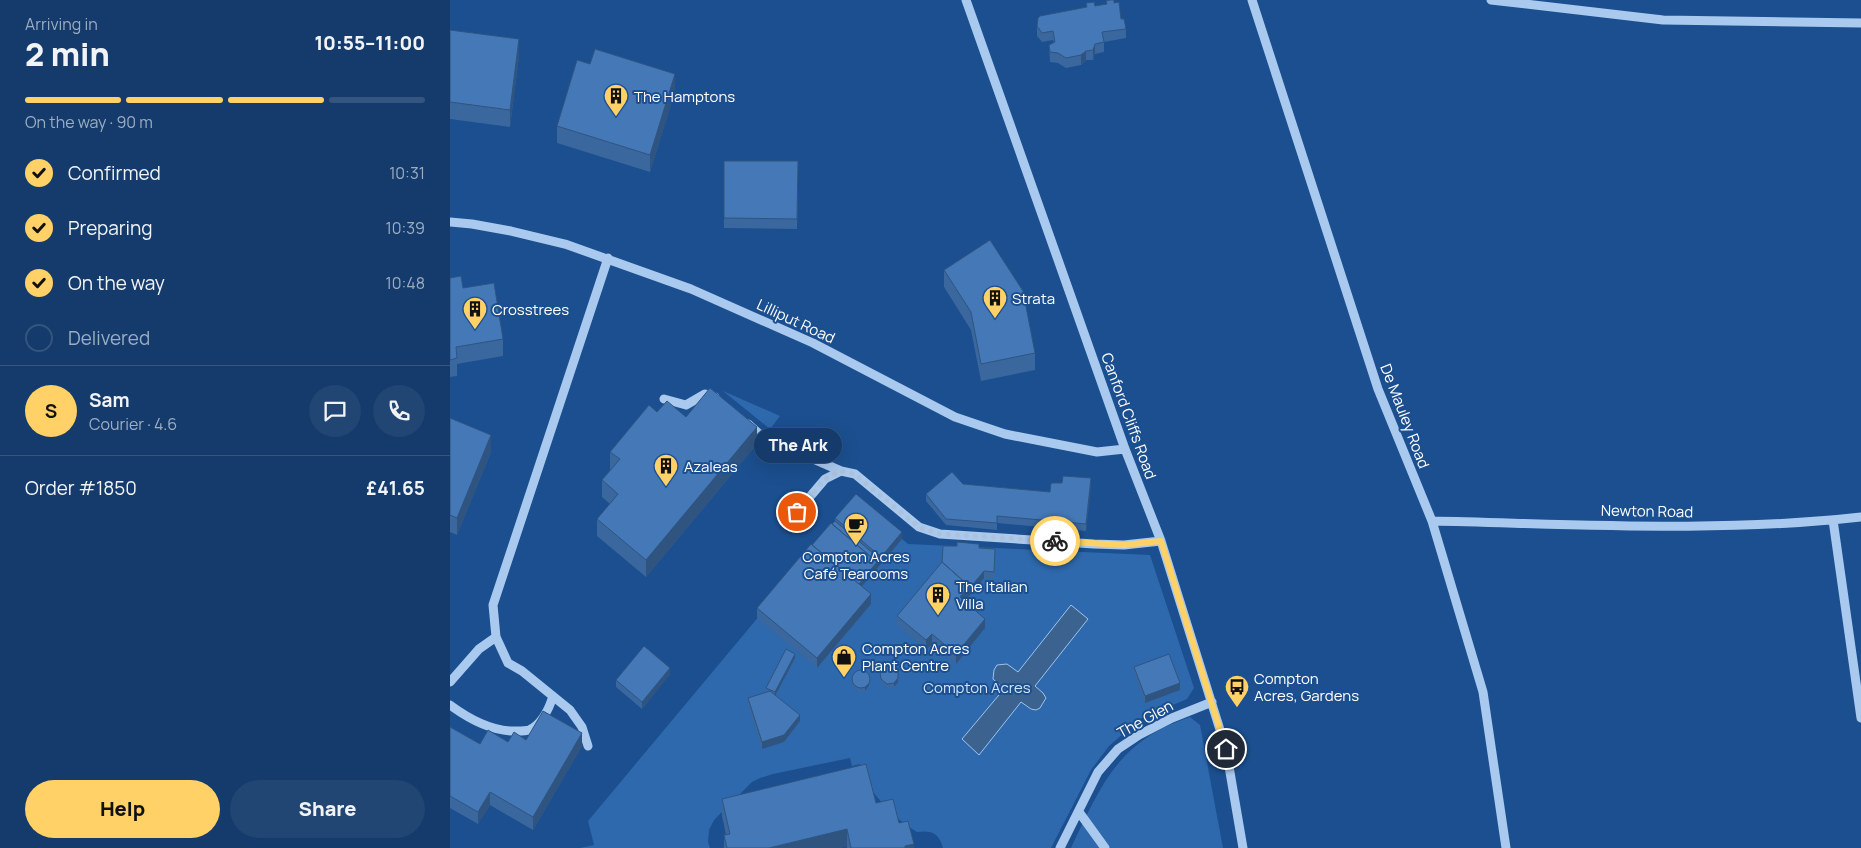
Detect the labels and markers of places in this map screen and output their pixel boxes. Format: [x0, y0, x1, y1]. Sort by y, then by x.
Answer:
building icon: The Hamptons [603, 83, 629, 117]
place label: The Hamptons [634, 86, 735, 107]
building icon: Strata [982, 285, 1008, 319]
place label: Strata [1012, 288, 1055, 309]
building icon: Crosstrees [462, 296, 488, 330]
place label: Crosstrees [492, 299, 569, 320]
callout: The Ark [753, 427, 841, 462]
building icon: Azaleas [653, 453, 679, 487]
place label: Azaleas [684, 456, 738, 477]
pin [776, 491, 818, 533]
cafe icon: Compton Acres Café Tearooms [843, 512, 869, 546]
place label: Compton Acres Café Tearooms [802, 546, 910, 584]
place label: The Italian Villa [956, 576, 1028, 614]
building icon: The Italian Villa [925, 582, 951, 616]
place label: Compton Acres Plant Centre [862, 638, 970, 676]
shop icon: Compton Acres Plant Centre [831, 644, 857, 678]
place label: Compton Acres, Gardens [1254, 668, 1359, 706]
bus stop icon: Compton Acres, Gardens [1224, 674, 1250, 708]
pin [1205, 728, 1247, 770]

